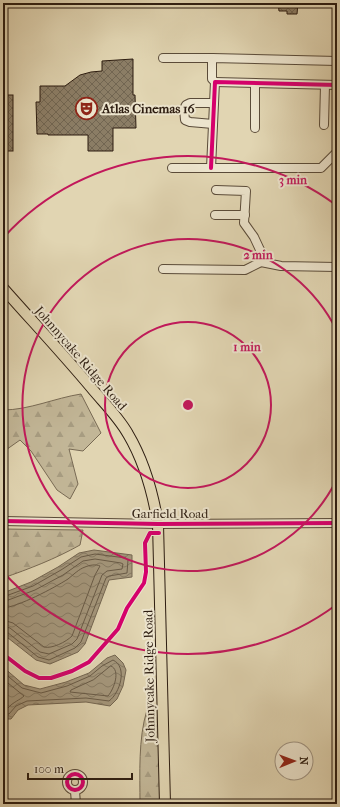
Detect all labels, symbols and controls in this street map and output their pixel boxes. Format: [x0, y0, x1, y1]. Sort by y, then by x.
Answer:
theatre icon: Atlas Cinemas 16 [74, 95, 100, 121]
place label: Atlas Cinemas 16 [101, 101, 196, 116]
text: 3 min [279, 173, 308, 188]
text: 2 min [243, 248, 274, 262]
street label: Johnnycake Ridge Road [31, 302, 131, 414]
text: 1 min [233, 340, 262, 354]
centre of rings [181, 398, 195, 412]
street label: Garfield Road [132, 506, 209, 521]
street label: Johnnycake Ridge Road [140, 609, 158, 743]
north arrow [274, 741, 314, 781]
scale bar [28, 755, 132, 781]
text: N [297, 757, 310, 766]
text: 100 m [34, 762, 64, 776]

